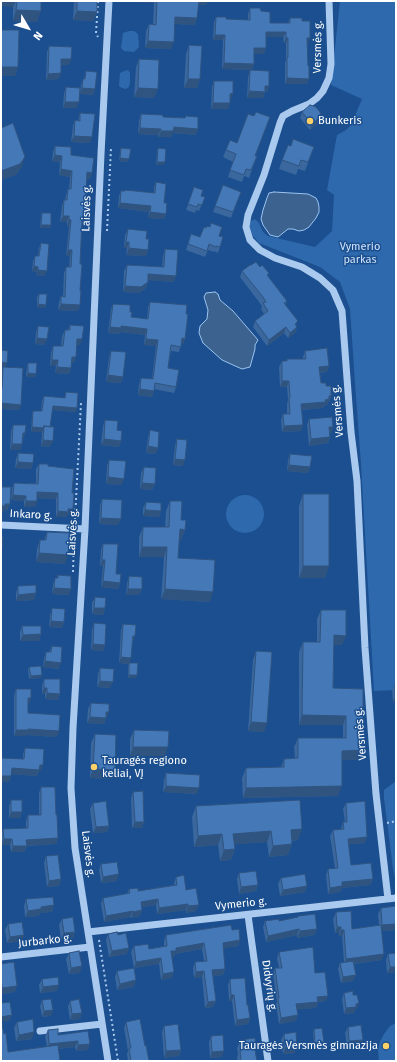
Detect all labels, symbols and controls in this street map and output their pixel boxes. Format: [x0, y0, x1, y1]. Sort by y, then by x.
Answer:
north arrow [8, 8, 48, 48]
street label: Versmės g. [311, 20, 325, 74]
text: N [30, 29, 45, 43]
place label: Bunkeris [318, 114, 362, 128]
marker: Bunkeris [305, 116, 315, 126]
street label: Laisvės g. [80, 184, 94, 232]
park label: Vymerio parkas [340, 240, 380, 266]
street label: Versmės g. [329, 384, 347, 438]
street label: Inkaro g. [9, 507, 53, 523]
street label: Laisvės g. [65, 508, 81, 556]
street label: Versmės g. [352, 707, 370, 761]
place label: Tauragės regiono keliai, VĮ [102, 754, 187, 780]
marker: Tauragės regiono keliai, VĮ [89, 762, 99, 772]
street label: Laisvės g. [79, 830, 97, 878]
street label: Vymerio g. [215, 895, 267, 913]
street label: Jurbarko g. [18, 932, 72, 950]
street label: Didvyrių g. [259, 959, 279, 1013]
place label: Tauragės Versmės gimnazija [239, 1039, 378, 1053]
marker: Tauragės Versmės gimnazija [381, 1041, 391, 1051]

